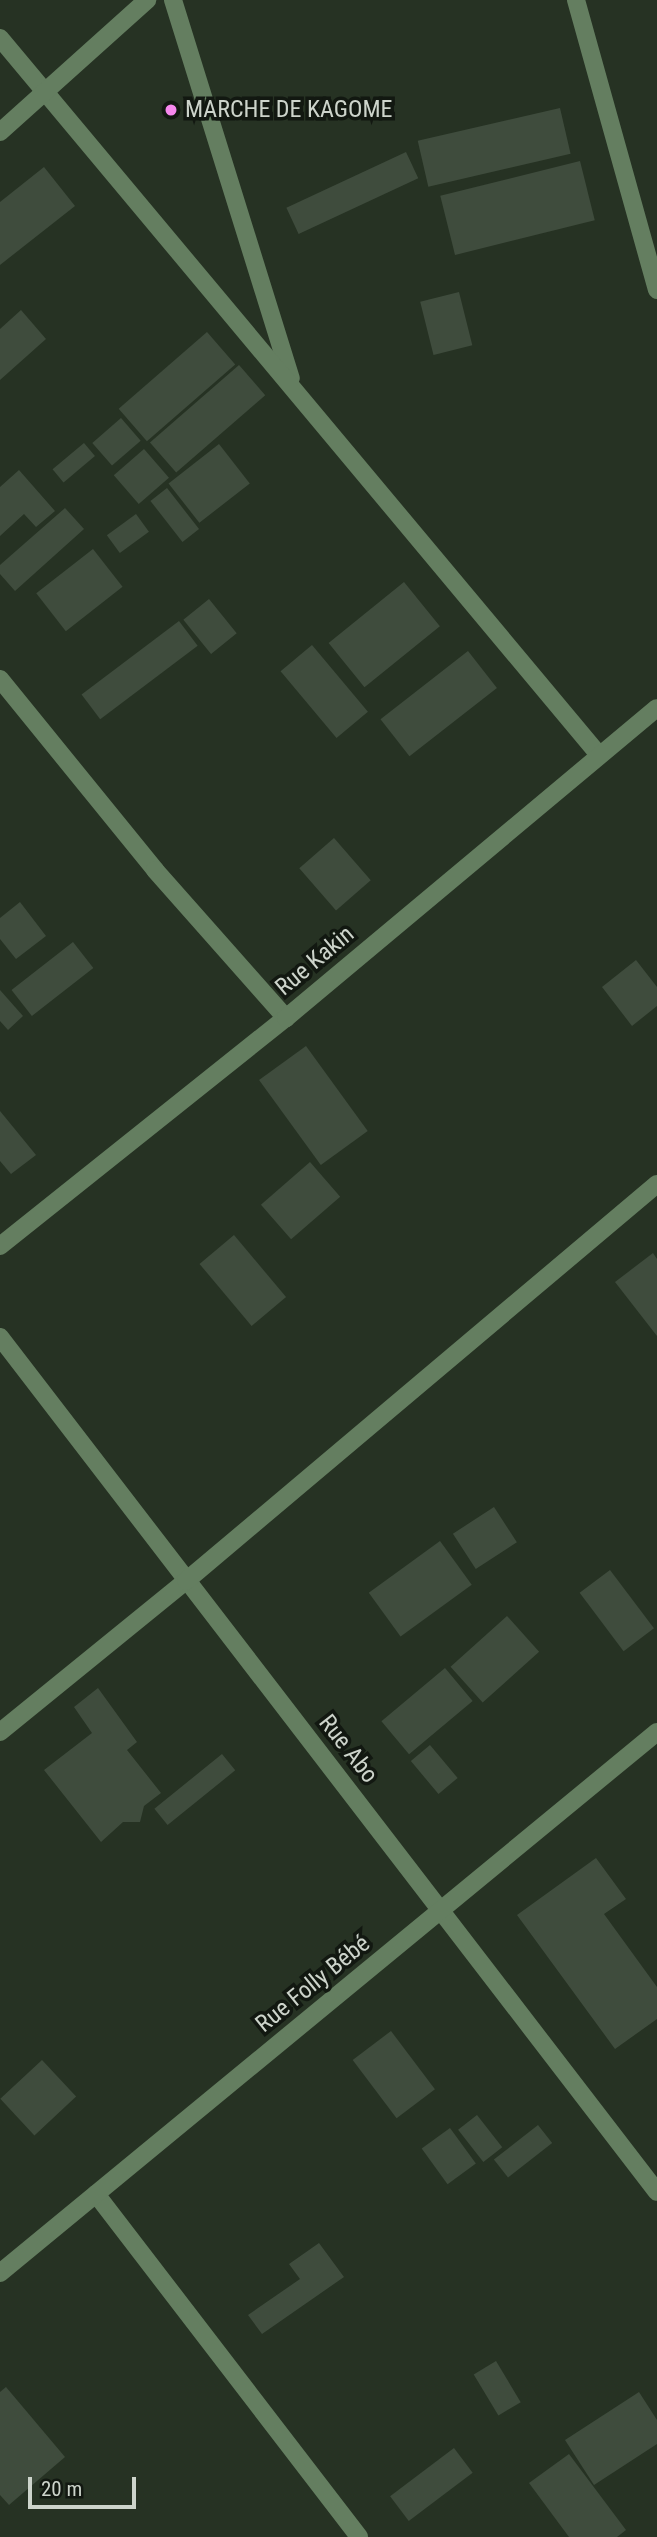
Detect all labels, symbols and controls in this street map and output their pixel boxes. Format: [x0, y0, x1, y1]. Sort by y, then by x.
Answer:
place label: MARCHE DE KAGOME [185, 96, 392, 124]
marker: MARCHE DE KAGOME [163, 102, 179, 118]
street label: Rue Kakin [270, 920, 360, 1002]
street label: Rue Abo [312, 1709, 384, 1789]
street label: Rue Folly Bébé [250, 1929, 376, 2039]
scale bar [32, 2464, 140, 2508]
text: 20 m [41, 2477, 82, 2501]

